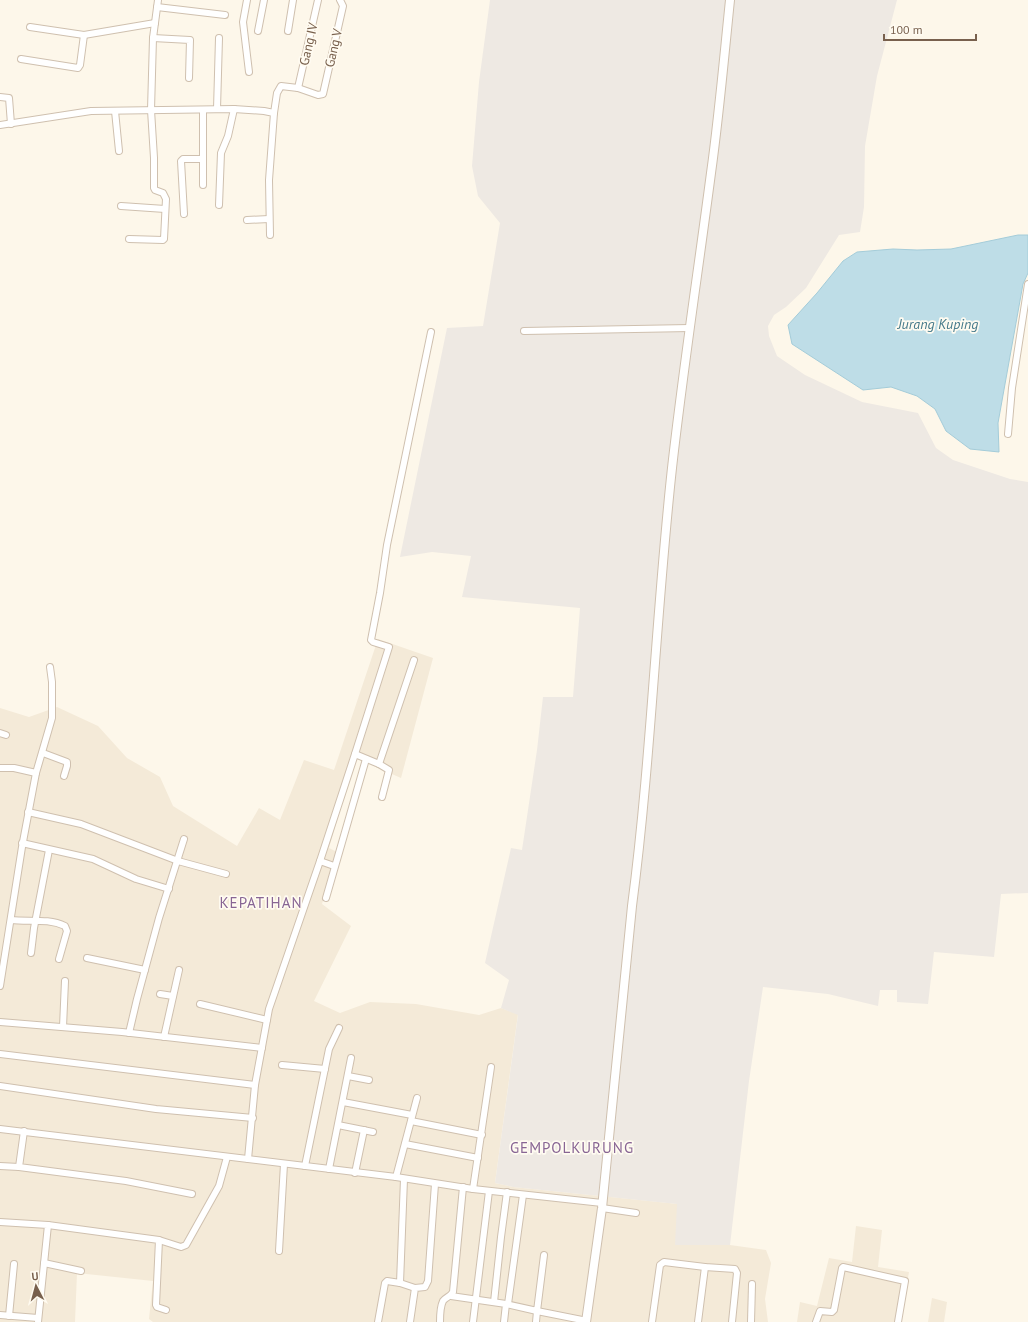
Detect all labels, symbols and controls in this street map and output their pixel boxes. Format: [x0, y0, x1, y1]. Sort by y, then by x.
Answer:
scale bar [884, 16, 976, 42]
street label: Gang IV [295, 21, 322, 67]
text: 100 m [890, 22, 923, 37]
street label: Gang V [321, 27, 346, 69]
water label: Jurang Kuping [897, 315, 978, 333]
district label: KEPATIHAN [219, 893, 303, 912]
district label: GEMPOLKURUNG [510, 1138, 634, 1157]
north arrow [16, 1266, 56, 1306]
text: U [31, 1269, 39, 1283]

